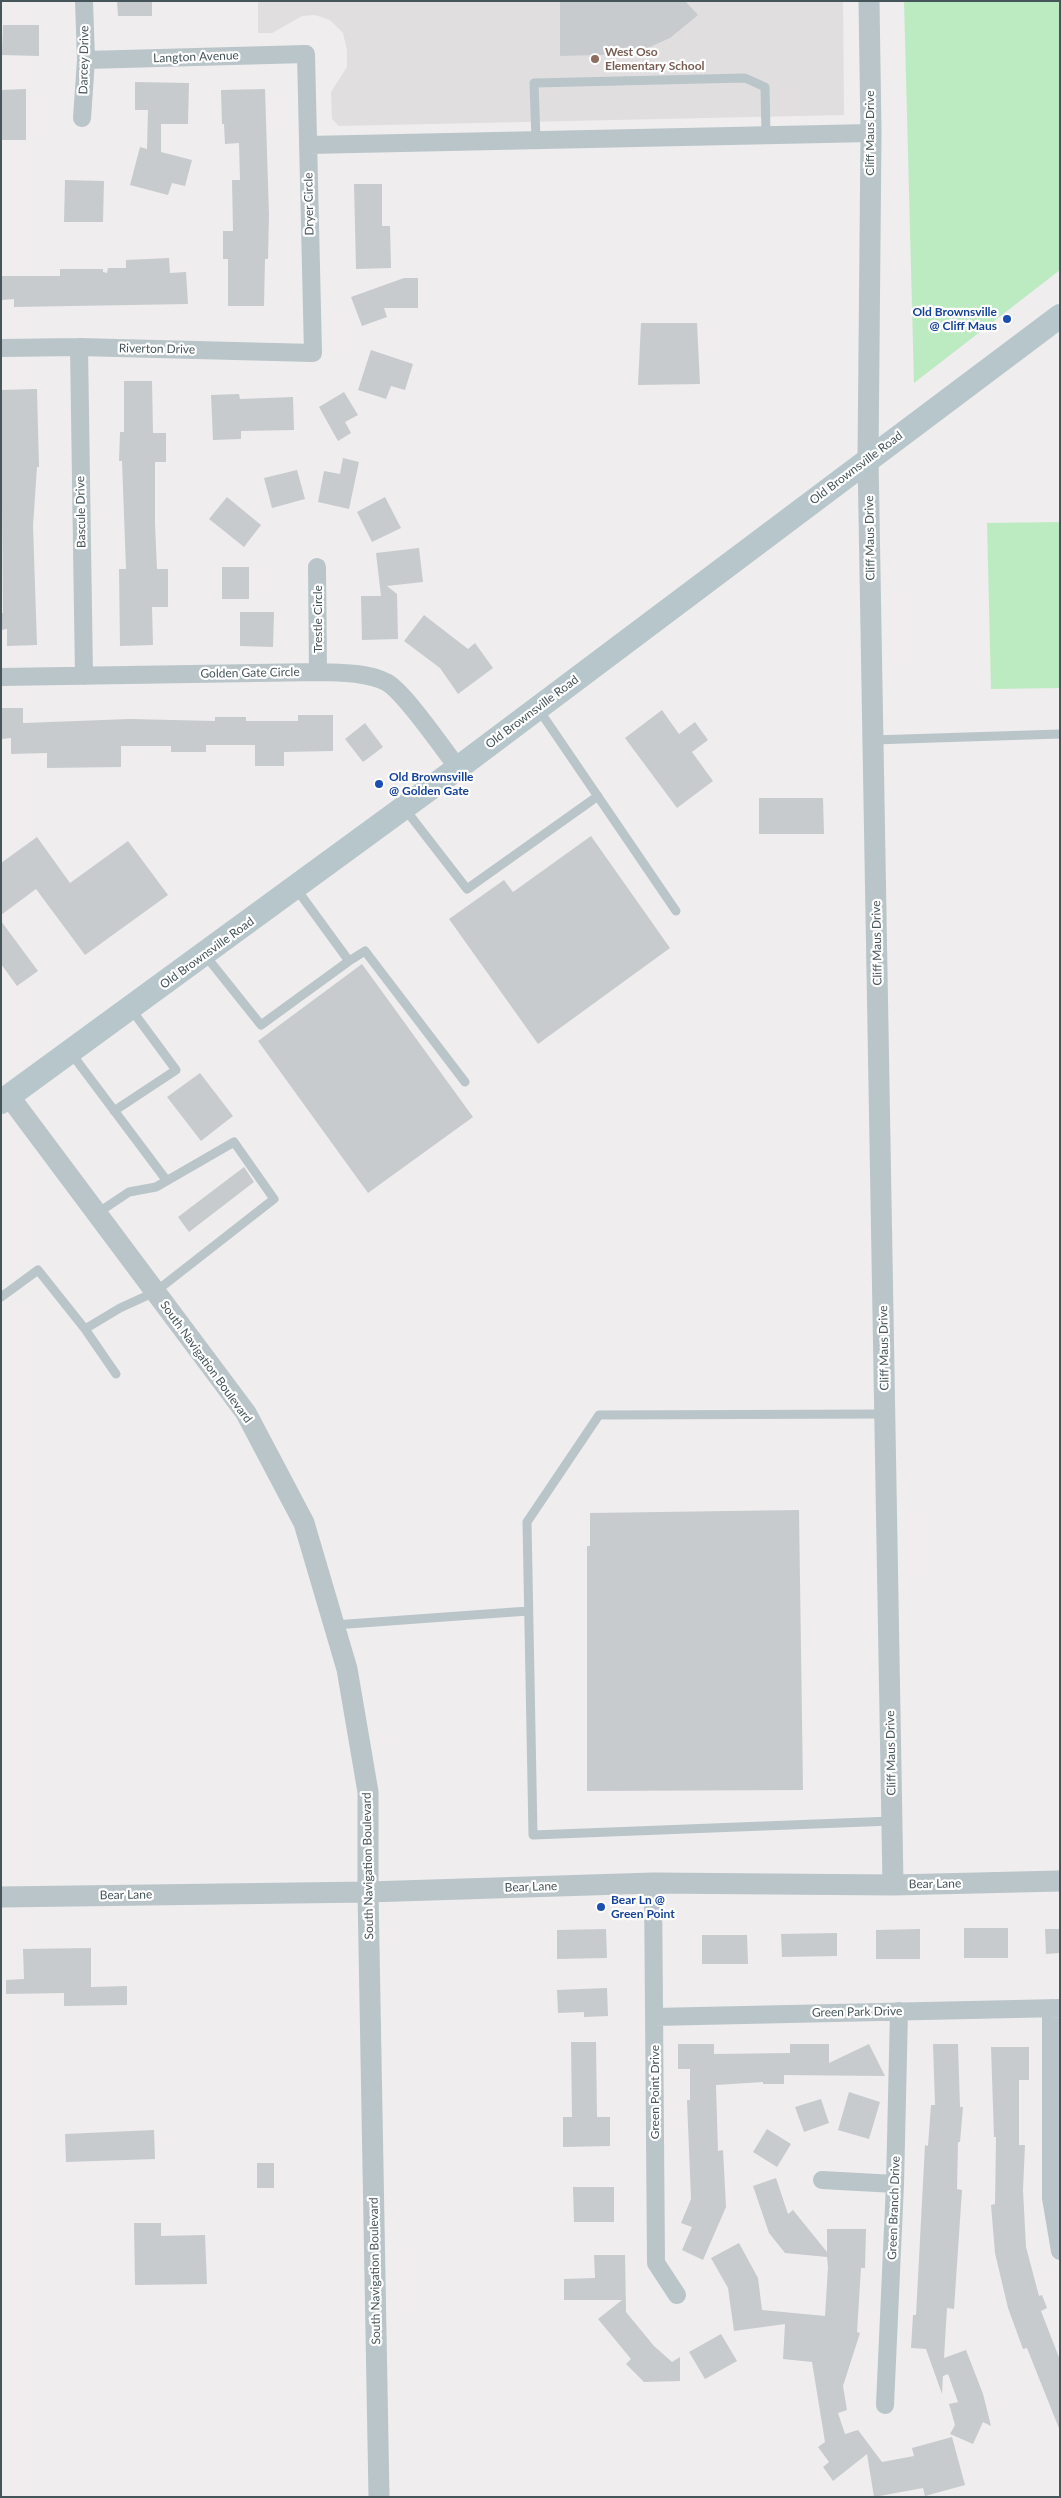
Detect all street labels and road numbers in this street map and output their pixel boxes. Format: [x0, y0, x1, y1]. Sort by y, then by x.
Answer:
street label: Darcey Drive [76, 26, 92, 94]
street label: Langton Avenue [153, 48, 239, 66]
street label: Cliff Maus Drive [863, 90, 877, 176]
street label: Dryer Circle [301, 172, 317, 236]
street label: Riverton Drive [119, 341, 195, 357]
street label: Old Brownsville Road [807, 428, 905, 508]
street label: Bascule Drive [73, 476, 89, 548]
street label: Cliff Maus Drive [862, 495, 878, 581]
street label: Trestle Circle [311, 585, 325, 653]
street label: Golden Gate Circle [200, 665, 300, 681]
street label: Old Brownsville Road [483, 672, 581, 752]
street label: Cliff Maus Drive [869, 900, 885, 986]
street label: Old Brownsville Road [157, 914, 257, 992]
street label: South Navigation Boulevard [157, 1298, 255, 1426]
street label: Cliff Maus Drive [876, 1305, 892, 1391]
street label: Cliff Maus Drive [883, 1710, 899, 1796]
street label: South Navigation Boulevard [360, 1792, 376, 1940]
street label: Bear Lane [909, 1876, 961, 1892]
street label: Bear Lane [504, 1879, 558, 1895]
street label: Bear Lane [100, 1887, 152, 1903]
street label: Green Park Drive [812, 2004, 902, 2020]
street label: Green Point Drive [648, 2045, 662, 2139]
street label: Green Branch Drive [885, 2156, 903, 2260]
street label: South Navigation Boulevard [367, 2197, 383, 2345]

